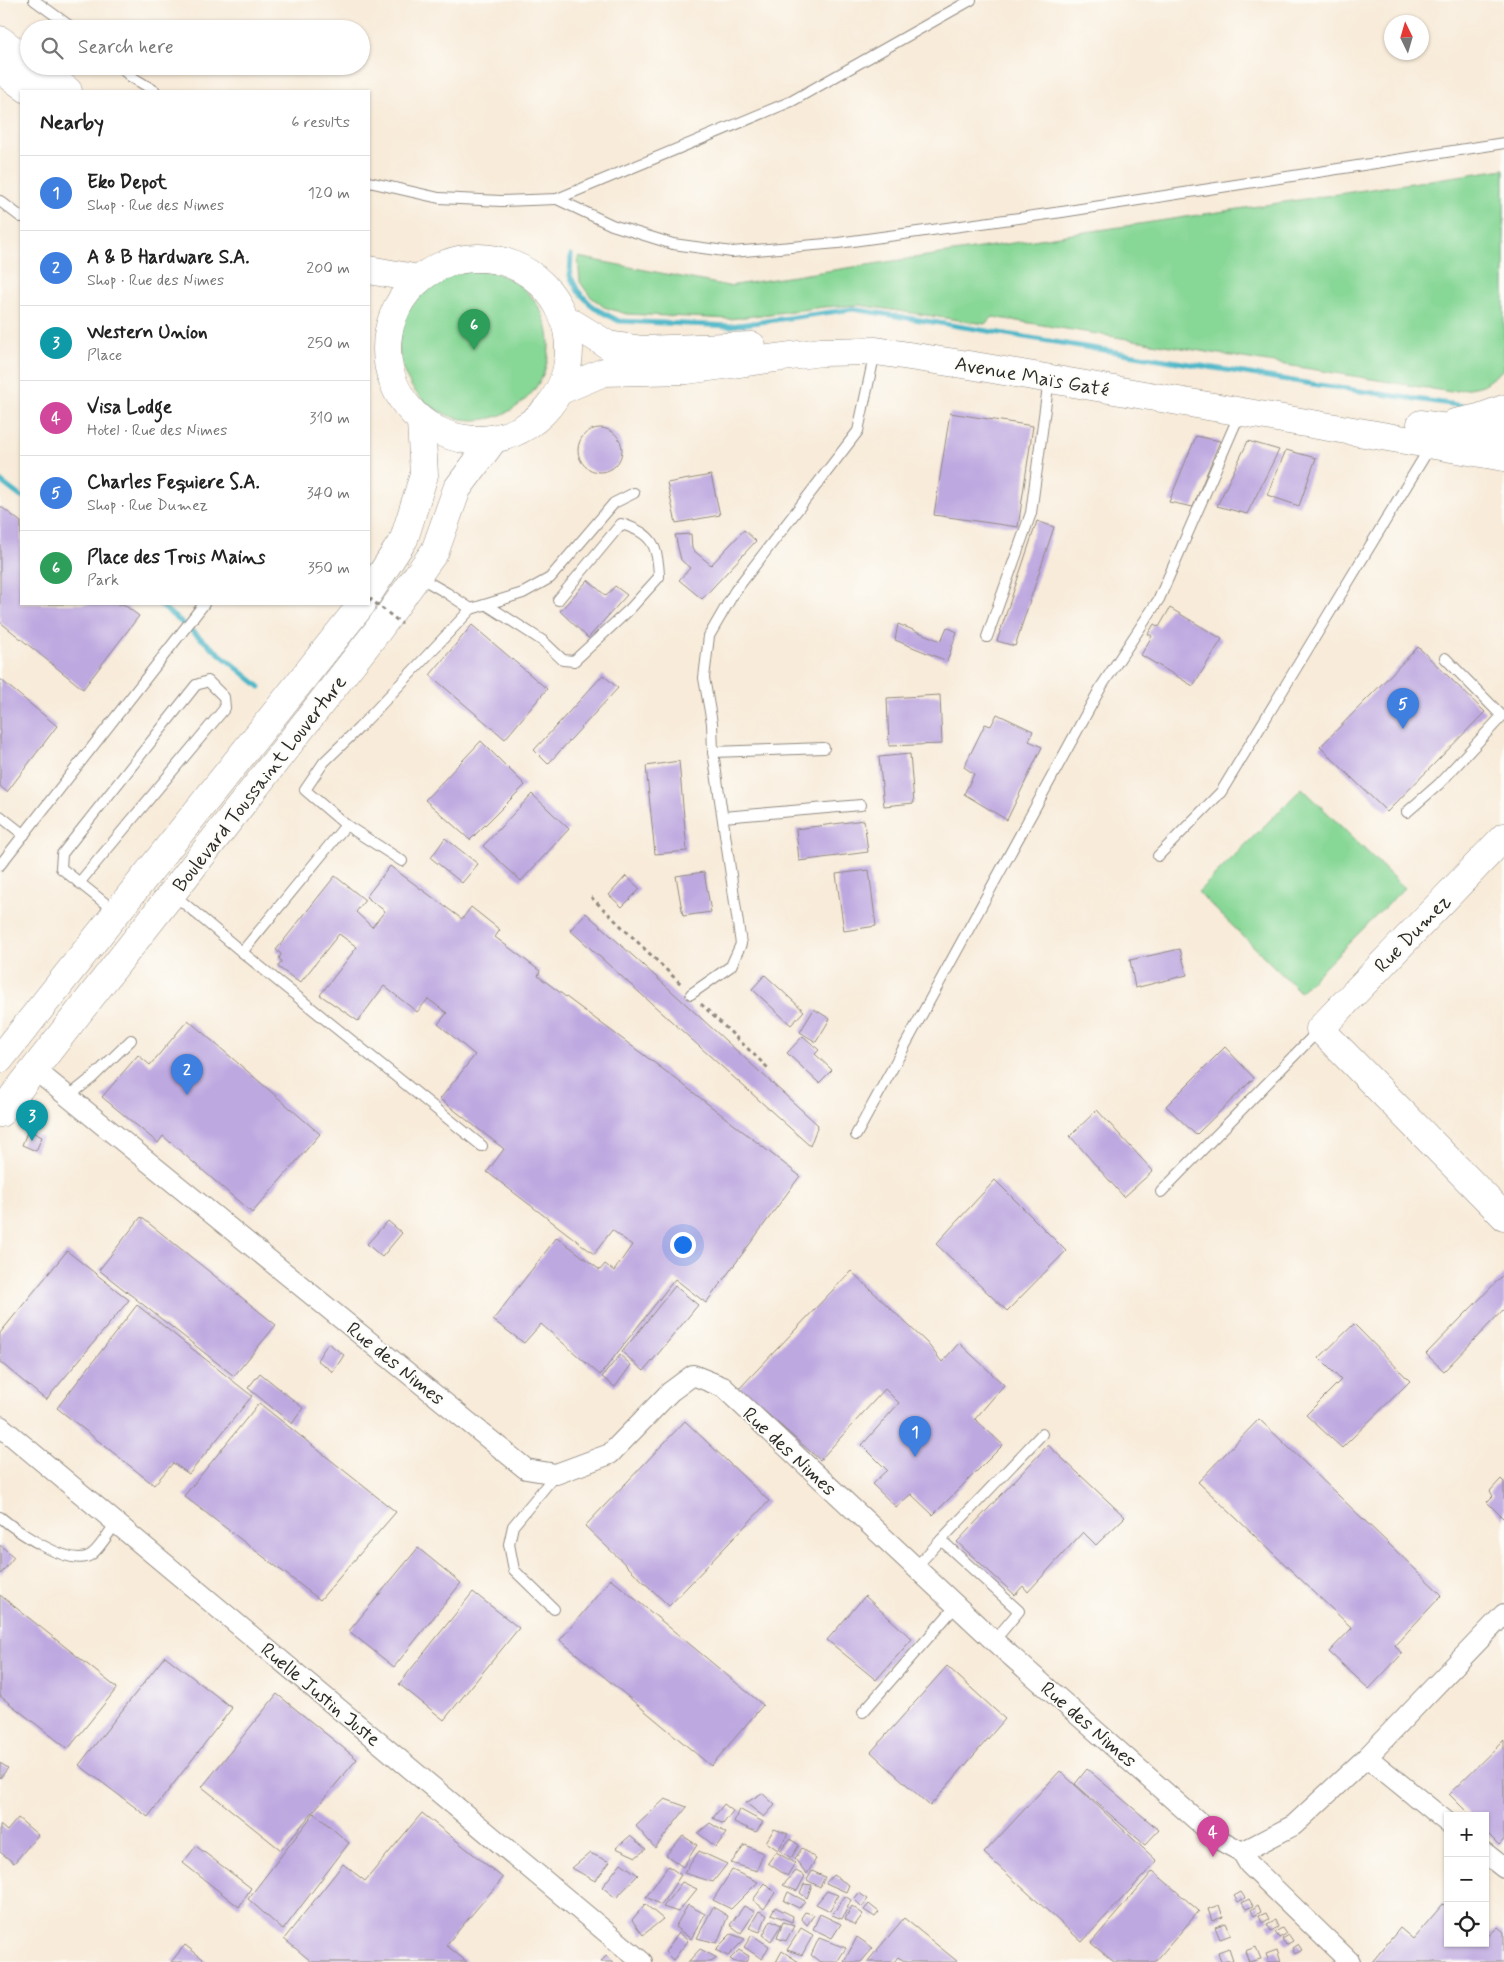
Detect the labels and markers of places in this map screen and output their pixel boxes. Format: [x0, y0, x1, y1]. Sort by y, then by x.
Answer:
pin: 6 [458, 309, 490, 350]
pin: 5 [1387, 688, 1419, 729]
pin: 2 [171, 1054, 203, 1095]
pin: 3 [16, 1100, 48, 1141]
pin: 1 [899, 1416, 931, 1457]
pin: 4 [1197, 1816, 1229, 1857]

